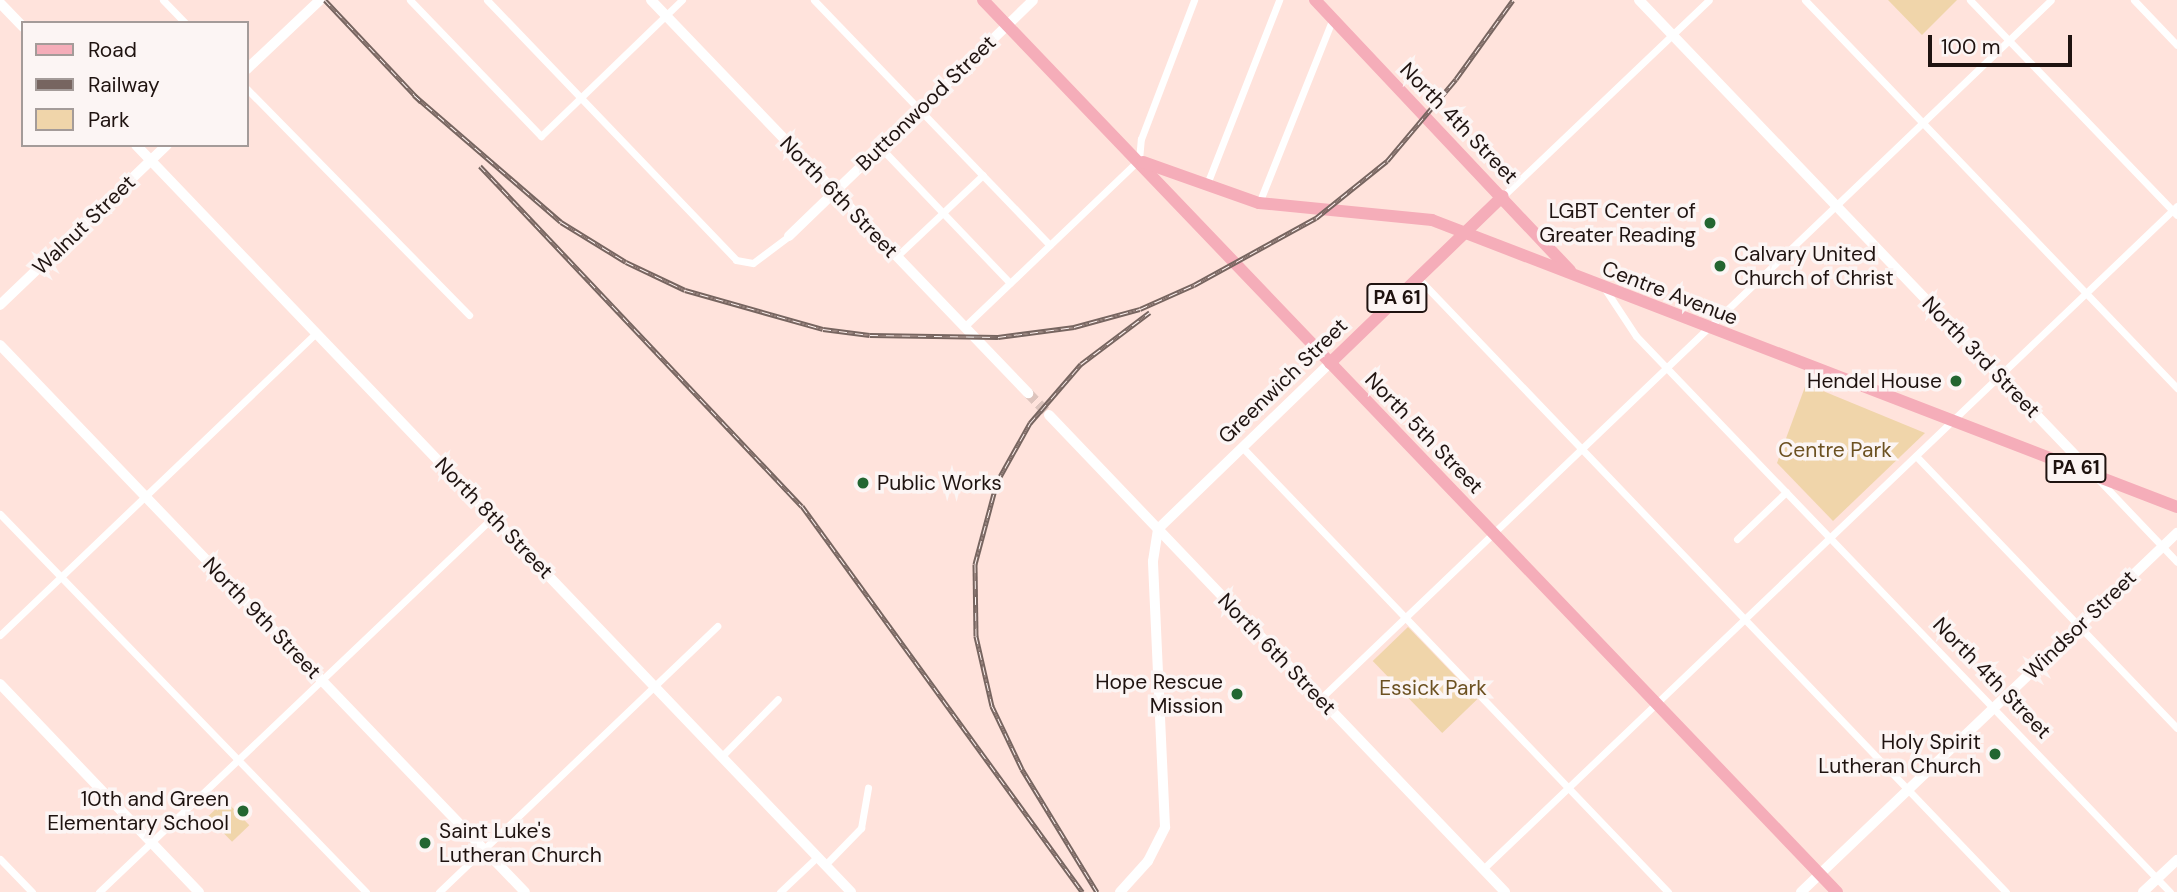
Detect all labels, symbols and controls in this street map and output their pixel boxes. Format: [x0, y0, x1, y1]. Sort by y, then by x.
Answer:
legend [21, 21, 248, 147]
scale bar [1932, 21, 2076, 65]
street label: Buttonwood Street [851, 30, 1001, 176]
text: 100 m [1941, 33, 2001, 61]
text: Road [88, 36, 137, 64]
street label: North 4th Street [1395, 57, 1523, 189]
text: Railway [88, 71, 160, 99]
text: Park [88, 106, 129, 134]
street label: North 6th Street [775, 131, 903, 263]
street label: Walnut Street [27, 170, 141, 280]
place label: LGBT Center of Greater Reading [1539, 198, 1696, 248]
marker: LGBT Center of Greater Reading [1702, 215, 1718, 231]
place label: Calvary United Church of Christ [1734, 241, 1894, 291]
street label: Centre Avenue [1598, 256, 1742, 330]
marker: Calvary United Church of Christ [1712, 258, 1728, 274]
road number: PA 61 [1366, 282, 1428, 314]
street label: North 3rd Street [1917, 291, 2045, 423]
street label: Greenwich Street [1213, 313, 1353, 449]
street label: North 5th Street [1360, 367, 1488, 499]
place label: Hendel House [1807, 368, 1942, 394]
marker: Hendel House [1948, 373, 1964, 389]
park label: Centre Park [1778, 437, 1892, 463]
street label: North 8th Street [430, 452, 558, 584]
road number: PA 61 [2044, 453, 2108, 484]
place label: Public Works [877, 470, 1002, 496]
marker: Public Works [855, 475, 871, 491]
street label: North 9th Street [198, 552, 326, 684]
street label: Windsor Street [2019, 565, 2141, 685]
street label: North 6th Street [1213, 588, 1341, 720]
street label: North 4th Street [1928, 612, 2056, 744]
place label: Hope Rescue Mission [1095, 669, 1223, 719]
park label: Essick Park [1379, 675, 1487, 701]
marker: Hope Rescue Mission [1229, 686, 1245, 702]
place label: Holy Spirit Lutheran Church [1818, 729, 1981, 779]
marker: Holy Spirit Lutheran Church [1987, 746, 2003, 762]
place label: 10th and Green Elementary School [47, 786, 229, 836]
marker: 10th and Green Elementary School [235, 803, 251, 819]
place label: Saint Luke's Lutheran Church [439, 818, 602, 868]
marker: Saint Luke's Lutheran Church [417, 835, 433, 851]

